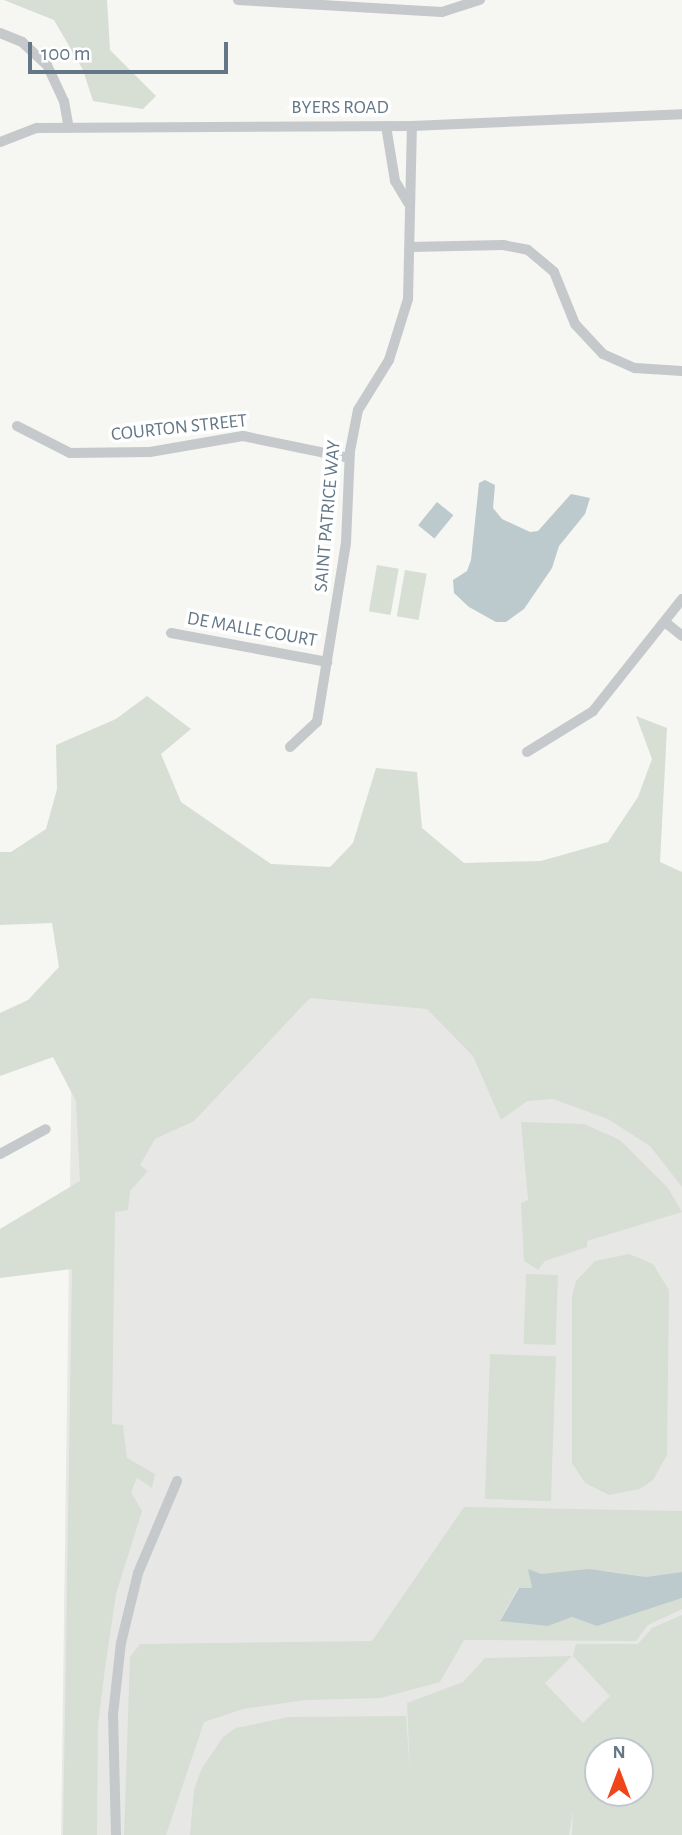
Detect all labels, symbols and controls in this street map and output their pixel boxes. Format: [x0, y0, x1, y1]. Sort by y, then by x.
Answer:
scale bar [32, 28, 231, 72]
text: 100 m [41, 43, 91, 64]
street label: BYERS ROAD [291, 97, 389, 119]
street label: COURTON STREET [110, 410, 248, 446]
street label: SAINT PATRICE WAY [310, 439, 346, 593]
street label: DE MALLE COURT [185, 607, 319, 653]
north arrow [584, 1737, 654, 1807]
text: N [612, 1743, 626, 1762]

